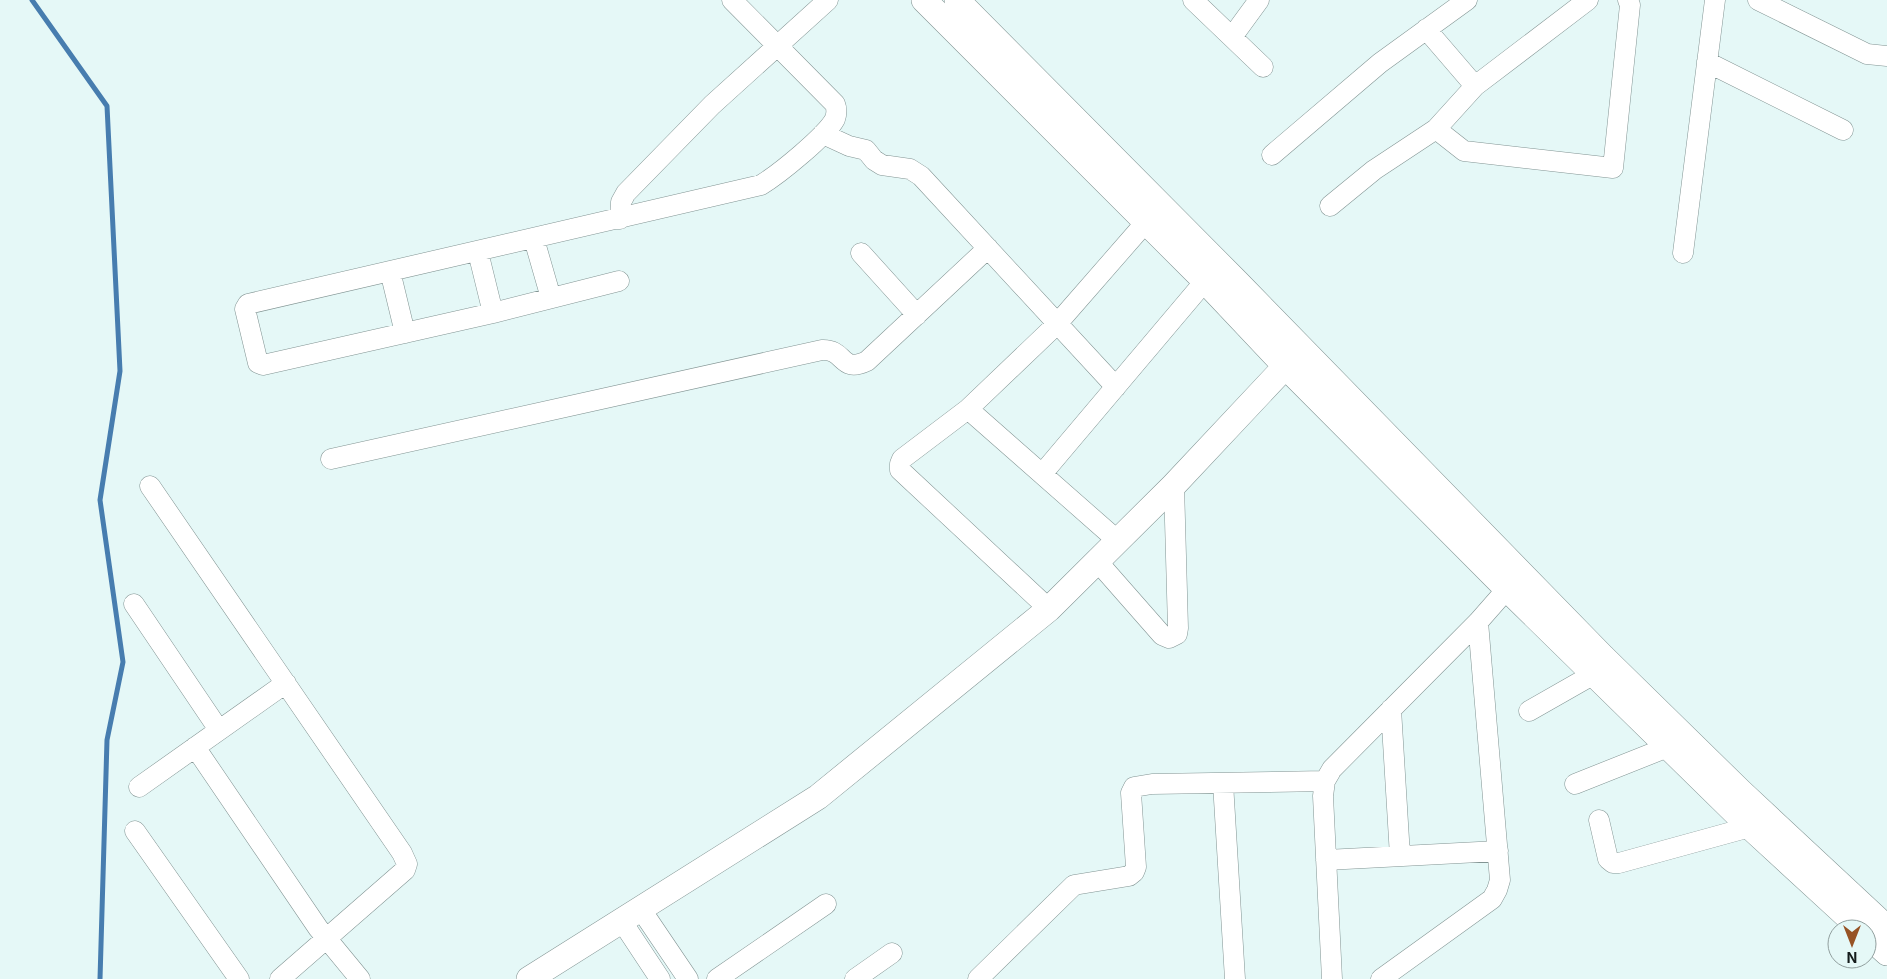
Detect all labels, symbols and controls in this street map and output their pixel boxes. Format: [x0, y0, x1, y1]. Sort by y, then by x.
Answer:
north arrow [1827, 919, 1877, 969]
text: N [1847, 949, 1857, 966]

